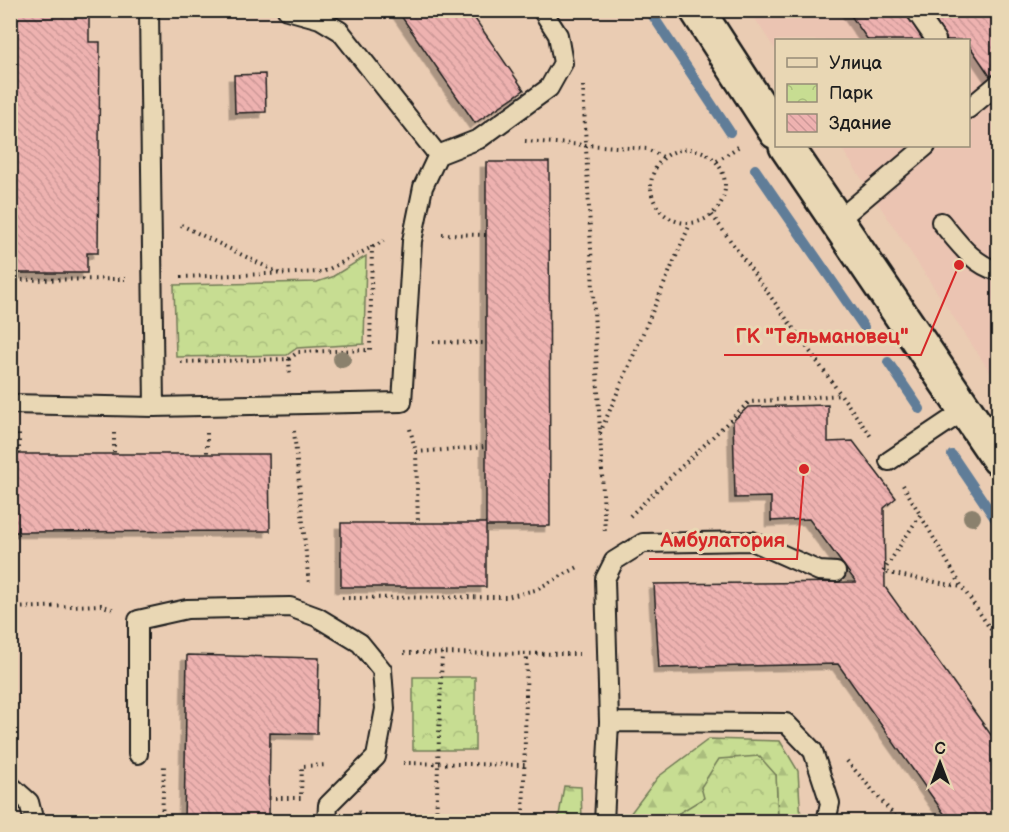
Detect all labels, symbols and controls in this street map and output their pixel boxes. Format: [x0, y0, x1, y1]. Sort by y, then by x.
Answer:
legend [775, 39, 970, 147]
text: Улица [829, 53, 883, 74]
text: Парк [829, 83, 873, 104]
text: Здание [829, 113, 891, 134]
callout: ГК "Тельмановец" [724, 317, 921, 355]
text: ГК "Тельмановец" [735, 325, 909, 349]
callout: Амбулатория [649, 521, 797, 559]
text: Амбулатория [660, 529, 785, 553]
north arrow [910, 733, 970, 793]
text: С [934, 740, 946, 759]

